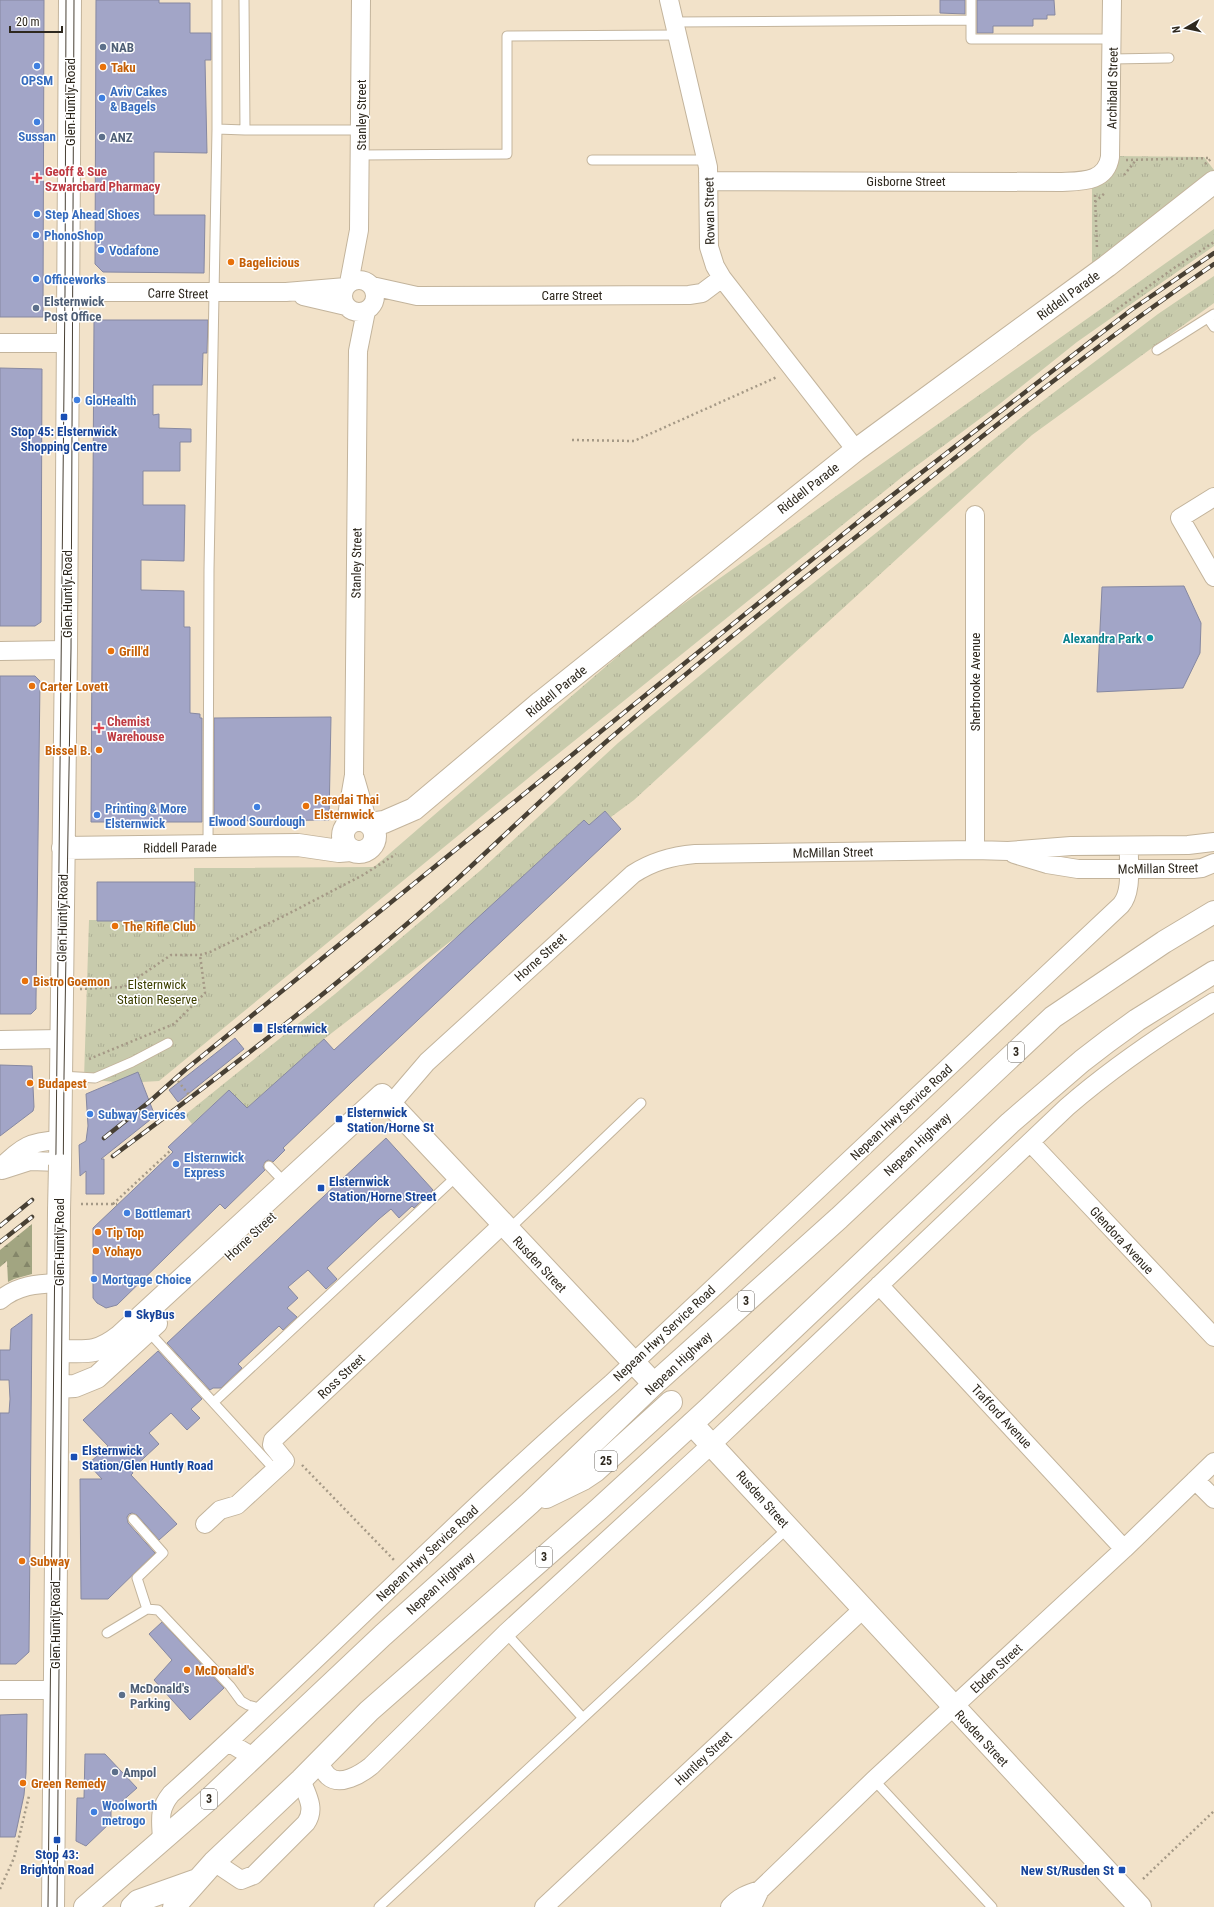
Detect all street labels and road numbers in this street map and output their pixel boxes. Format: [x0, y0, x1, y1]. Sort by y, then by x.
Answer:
street label: Archibald Street [1104, 47, 1121, 129]
street label: Glen Huntly Road [63, 58, 78, 146]
street label: Stanley Street [354, 79, 369, 150]
street label: Gisborne Street [866, 174, 946, 189]
street label: Rowan Street [701, 177, 718, 245]
street label: Riddell Parade [1034, 268, 1103, 323]
street label: Carre Street [147, 285, 209, 302]
street label: Carre Street [542, 288, 603, 303]
street label: Riddell Parade [775, 460, 842, 517]
street label: Stanley Street [348, 527, 365, 599]
street label: Glen Huntly Road [60, 550, 75, 638]
street label: Sherbrooke Avenue [968, 633, 983, 731]
street label: Riddell Parade [523, 662, 590, 720]
street label: Riddell Parade [143, 839, 217, 856]
street label: McMillan Street [793, 844, 874, 861]
street label: McMillan Street [1118, 860, 1199, 877]
street label: Glen Huntly Road [54, 874, 71, 962]
street label: Horne Street [511, 930, 569, 984]
road number: 3 [1008, 1042, 1024, 1062]
street label: Nepean Hwy Service Road [847, 1061, 955, 1163]
street label: Nepean Highway [881, 1109, 954, 1179]
street label: Glen Huntly Road [52, 1198, 67, 1286]
street label: Glendora Avenue [1087, 1204, 1157, 1277]
street label: Horne Street [222, 1209, 279, 1264]
street label: Rusden Street [510, 1233, 570, 1296]
street label: Nepean Hwy Service Road [610, 1282, 718, 1384]
road number: 3 [738, 1291, 754, 1311]
street label: Nepean Highway [642, 1328, 715, 1398]
street label: Ross Street [315, 1351, 368, 1402]
street label: Trafford Avenue [968, 1381, 1035, 1451]
road number: 25 [595, 1451, 617, 1471]
street label: Rusden Street [733, 1468, 792, 1531]
street label: Nepean Hwy Service Road [373, 1502, 481, 1604]
road number: 3 [536, 1547, 552, 1567]
street label: Nepean Highway [403, 1549, 478, 1618]
street label: Glen Huntly Road [48, 1581, 63, 1669]
street label: Ebden Street [967, 1641, 1025, 1696]
street label: Rusden Street [952, 1707, 1012, 1770]
street label: Huntley Street [672, 1728, 735, 1789]
road number: 3 [201, 1789, 217, 1809]

